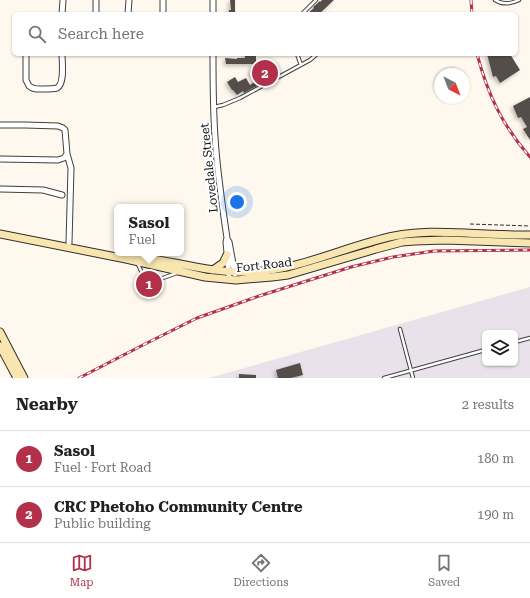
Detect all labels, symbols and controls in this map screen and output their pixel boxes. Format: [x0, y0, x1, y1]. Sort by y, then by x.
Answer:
search box [12, 12, 518, 56]
icon: search [26, 23, 48, 45]
text: Search here [58, 25, 144, 43]
pin: 2 [252, 58, 278, 88]
north arrow [434, 68, 470, 104]
street label: Lovedale Street [197, 122, 221, 213]
your location [227, 192, 247, 212]
popup [114, 204, 184, 256]
text: Sasol [129, 214, 169, 232]
text: Fuel [129, 232, 156, 247]
street label: Fort Road [235, 255, 293, 275]
pin: 1 [136, 269, 162, 299]
map controls [482, 330, 518, 366]
button: layers [482, 330, 518, 366]
text: Nearby [16, 394, 78, 414]
text: 2 results [462, 397, 514, 412]
text: Sasol [54, 442, 95, 460]
text: 1 [25, 451, 33, 466]
text: 180 m [477, 451, 514, 466]
text: Fuel · Fort Road [54, 460, 152, 475]
text: CRC Phetoho Community Centre [54, 498, 303, 516]
text: 2 [25, 507, 33, 522]
text: 190 m [477, 507, 514, 522]
text: Public building [54, 516, 151, 531]
tab: Map [70, 552, 93, 589]
tab: Directions [233, 552, 288, 589]
tab: Saved [428, 552, 460, 589]

